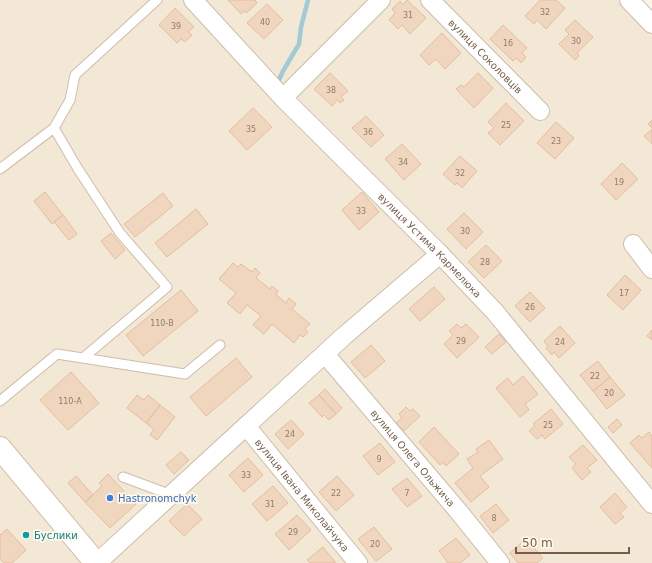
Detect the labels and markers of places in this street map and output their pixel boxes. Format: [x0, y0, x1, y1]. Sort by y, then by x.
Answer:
marker: Hastronomchyk [105, 493, 115, 503]
place label: Hastronomchyk [118, 493, 197, 504]
marker: Буслики [21, 530, 31, 540]
place label: Буслики [34, 530, 78, 541]

